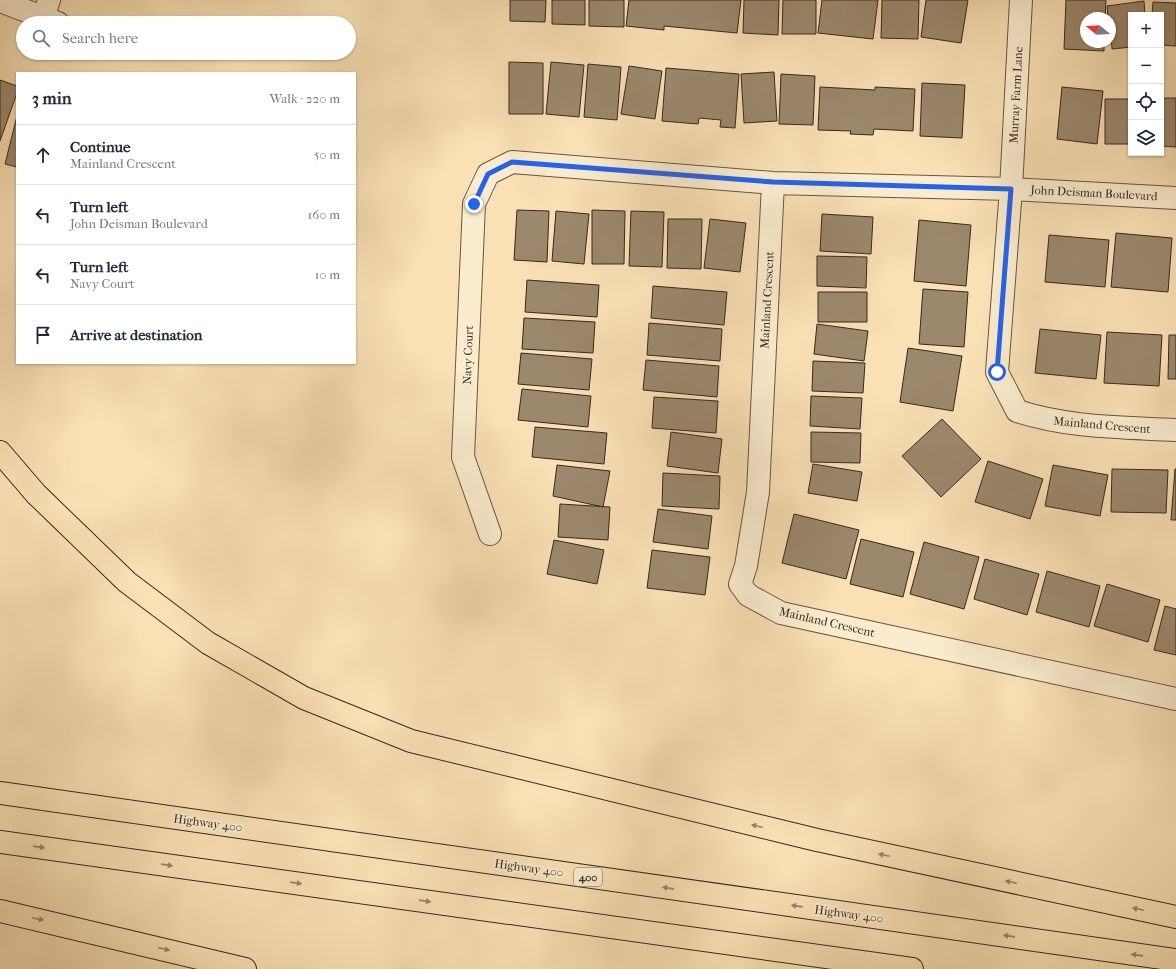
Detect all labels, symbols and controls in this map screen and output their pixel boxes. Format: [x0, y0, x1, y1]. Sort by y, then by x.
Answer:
north arrow [1080, 12, 1116, 48]
map controls [1128, 12, 1164, 156]
button: + [1128, 12, 1164, 48]
search box [16, 16, 356, 60]
icon: search [30, 27, 52, 49]
text: Search here [62, 29, 138, 47]
street label: Murray Farm Lane [1006, 46, 1026, 144]
button: − [1128, 48, 1164, 84]
button: locate [1128, 84, 1164, 120]
text: 3 min [32, 88, 72, 108]
text: Walk · 220 m [269, 91, 340, 106]
button: layers [1128, 120, 1164, 156]
text: Continue [70, 138, 130, 156]
icon: ahead [32, 144, 54, 166]
text: 50 m [314, 147, 340, 162]
text: Mainland Crescent [70, 156, 176, 171]
street label: John Deisman Boulevard [1029, 183, 1158, 203]
route end [465, 195, 483, 213]
text: Turn left [70, 198, 128, 216]
icon: left [32, 204, 54, 226]
text: 160 m [308, 207, 340, 222]
text: John Deisman Boulevard [70, 216, 208, 231]
street label: Mainland Crescent [757, 250, 777, 349]
text: Turn left [70, 258, 128, 276]
icon: left [32, 264, 54, 286]
text: 10 m [315, 267, 340, 282]
text: Navy Court [70, 276, 134, 291]
icon: arrive [32, 324, 54, 346]
street label: Navy Court [460, 324, 476, 385]
text: Arrive at destination [70, 326, 202, 344]
route start [988, 363, 1006, 381]
street label: Mainland Crescent [1053, 414, 1152, 436]
street label: Mainland Crescent [778, 604, 877, 640]
street label: Highway 400 [173, 811, 243, 835]
one-way arrow [751, 822, 763, 828]
one-way arrow [33, 844, 45, 850]
one-way arrow [877, 851, 890, 857]
street label: Highway 400 [494, 856, 564, 880]
one-way arrow [161, 862, 173, 868]
road number: 400 [574, 868, 602, 886]
one-way arrow [1005, 878, 1017, 884]
one-way arrow [290, 880, 302, 886]
one-way arrow [662, 885, 674, 891]
one-way arrow [419, 898, 431, 904]
street label: Highway 400 [814, 902, 884, 926]
one-way arrow [791, 903, 803, 909]
one-way arrow [1132, 905, 1144, 911]
one-way arrow [32, 916, 44, 922]
one-way arrow [1003, 933, 1015, 939]
one-way arrow [158, 947, 171, 953]
one-way arrow [1131, 952, 1143, 958]

